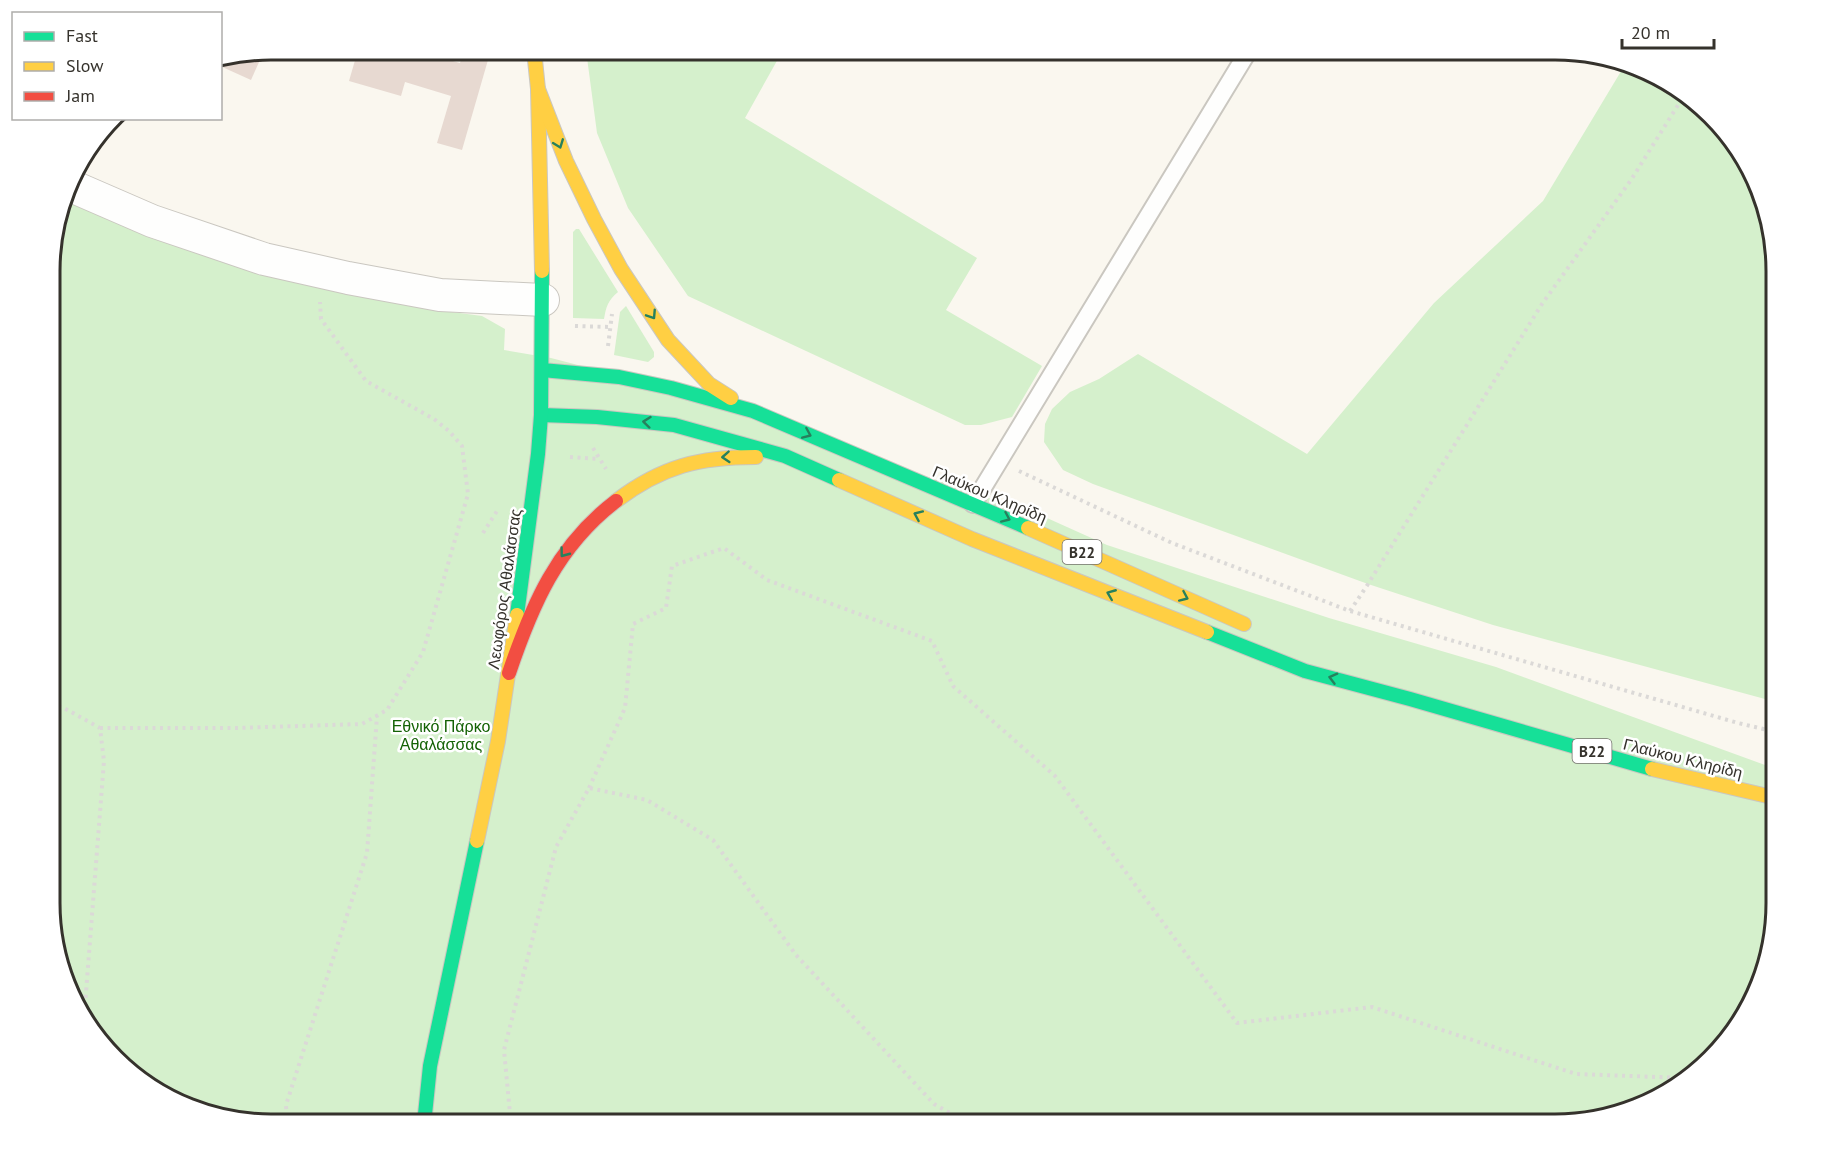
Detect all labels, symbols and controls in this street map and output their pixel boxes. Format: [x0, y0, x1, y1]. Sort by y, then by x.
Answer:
legend [12, 12, 222, 120]
scale bar [1622, 12, 1714, 50]
text: 20 m [1631, 21, 1670, 44]
text: Fast [66, 24, 98, 47]
text: Slow [66, 54, 104, 77]
text: Jam [65, 84, 95, 107]
one-way arrow [552, 137, 564, 148]
one-way arrow [644, 308, 655, 319]
one-way arrow [642, 417, 651, 429]
one-way arrow [800, 427, 811, 439]
one-way arrow [722, 451, 731, 464]
street label: Γλαύκου Κληρίδη [930, 461, 1050, 527]
street label: Λεωφόρος Αθαλάσσας [483, 507, 525, 671]
one-way arrow [914, 510, 925, 522]
one-way arrow [999, 511, 1010, 523]
road number: B22 [1062, 540, 1102, 564]
one-way arrow [560, 547, 571, 558]
one-way arrow [1107, 589, 1117, 602]
one-way arrow [1177, 590, 1188, 602]
one-way arrow [1328, 673, 1338, 686]
park label: Εθνικό Πάρκο Αθαλάσσας [392, 716, 490, 754]
street label: Γλαύκου Κληρίδη [1621, 734, 1745, 782]
road number: B22 [1572, 739, 1612, 763]

